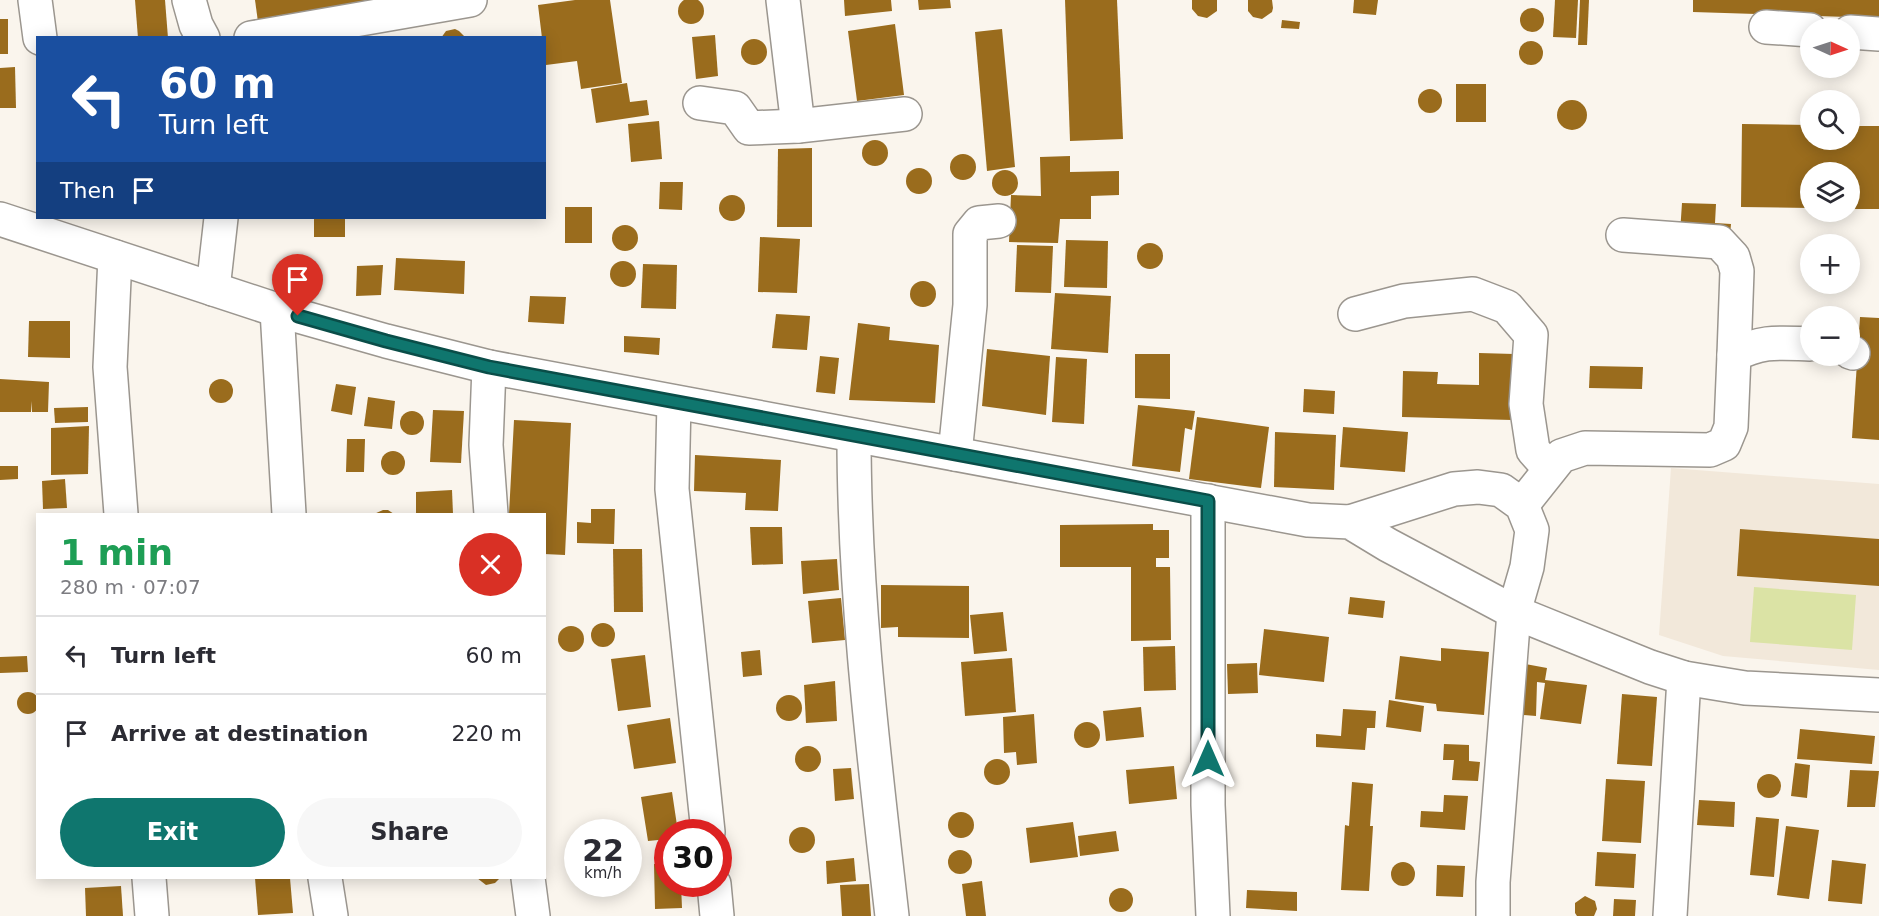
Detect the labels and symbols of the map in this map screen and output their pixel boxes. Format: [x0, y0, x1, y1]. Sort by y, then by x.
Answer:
north arrow [1800, 18, 1860, 78]
pin [272, 254, 323, 316]
position arrow [1176, 727, 1240, 791]
speed limit sign: 30 [654, 819, 732, 897]

